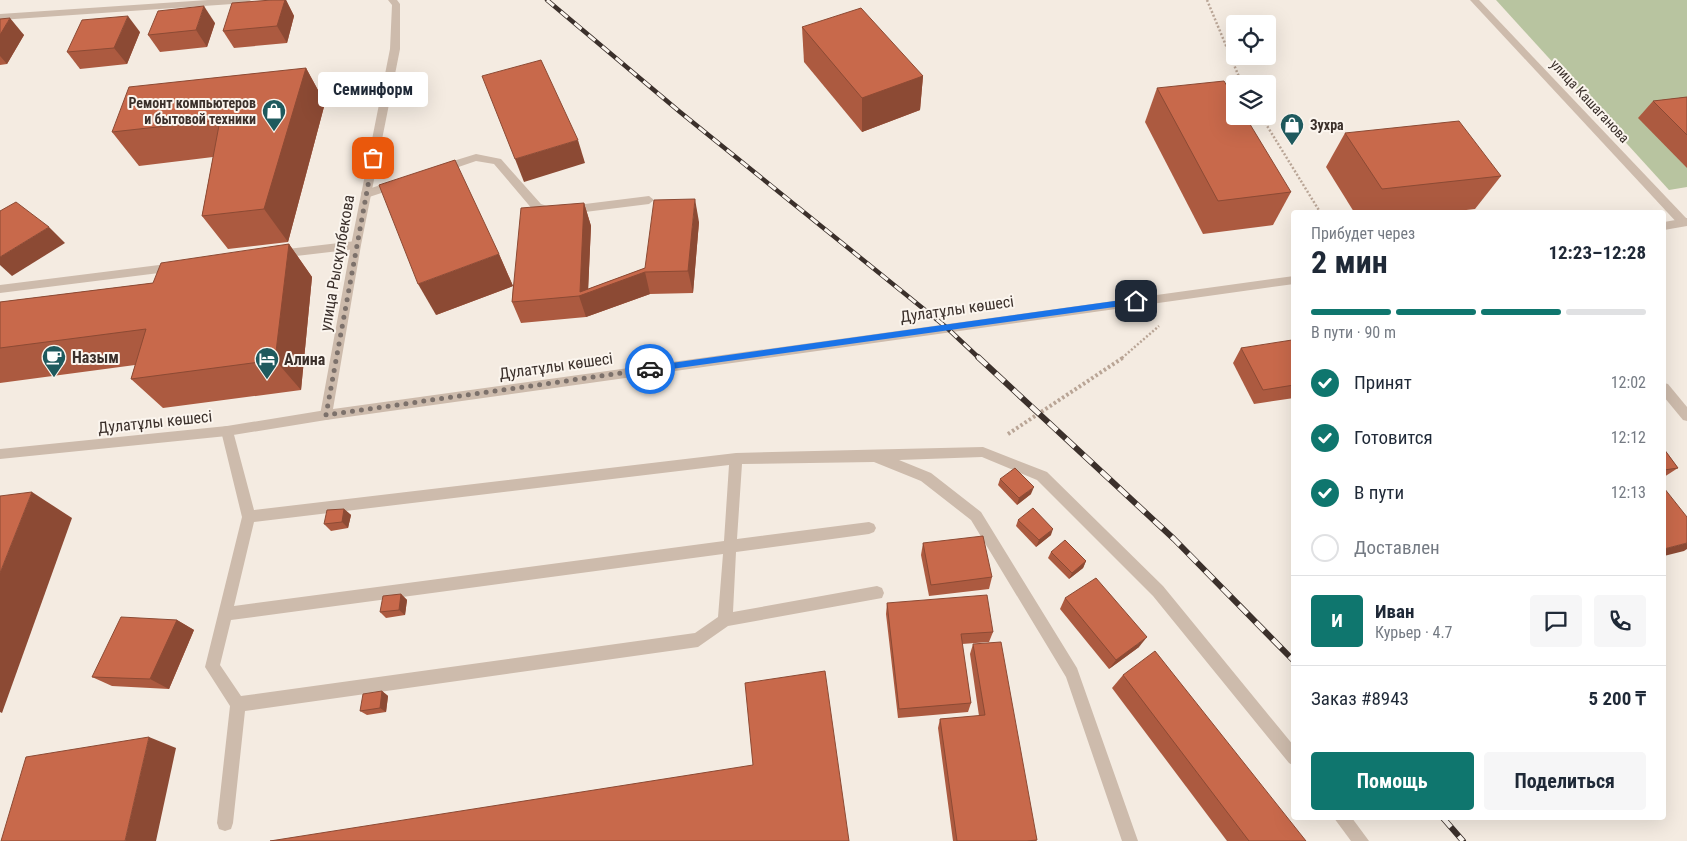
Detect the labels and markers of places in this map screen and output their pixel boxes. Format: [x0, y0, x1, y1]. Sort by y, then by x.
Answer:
callout: Семинформ [318, 73, 428, 108]
place label: Ремонт компьютеров и бытовой техники [128, 95, 256, 127]
shop icon: Ремонт компьютеров и бытовой техники [261, 98, 287, 132]
shop icon: Зухра [1279, 112, 1305, 146]
place label: Зухра [1310, 117, 1344, 133]
pin [352, 137, 394, 179]
pin [1115, 280, 1157, 322]
cafe icon: Назым [41, 344, 67, 378]
hotel icon: Алина [254, 346, 280, 380]
place label: Назым [72, 348, 119, 367]
place label: Алина [284, 350, 326, 369]

